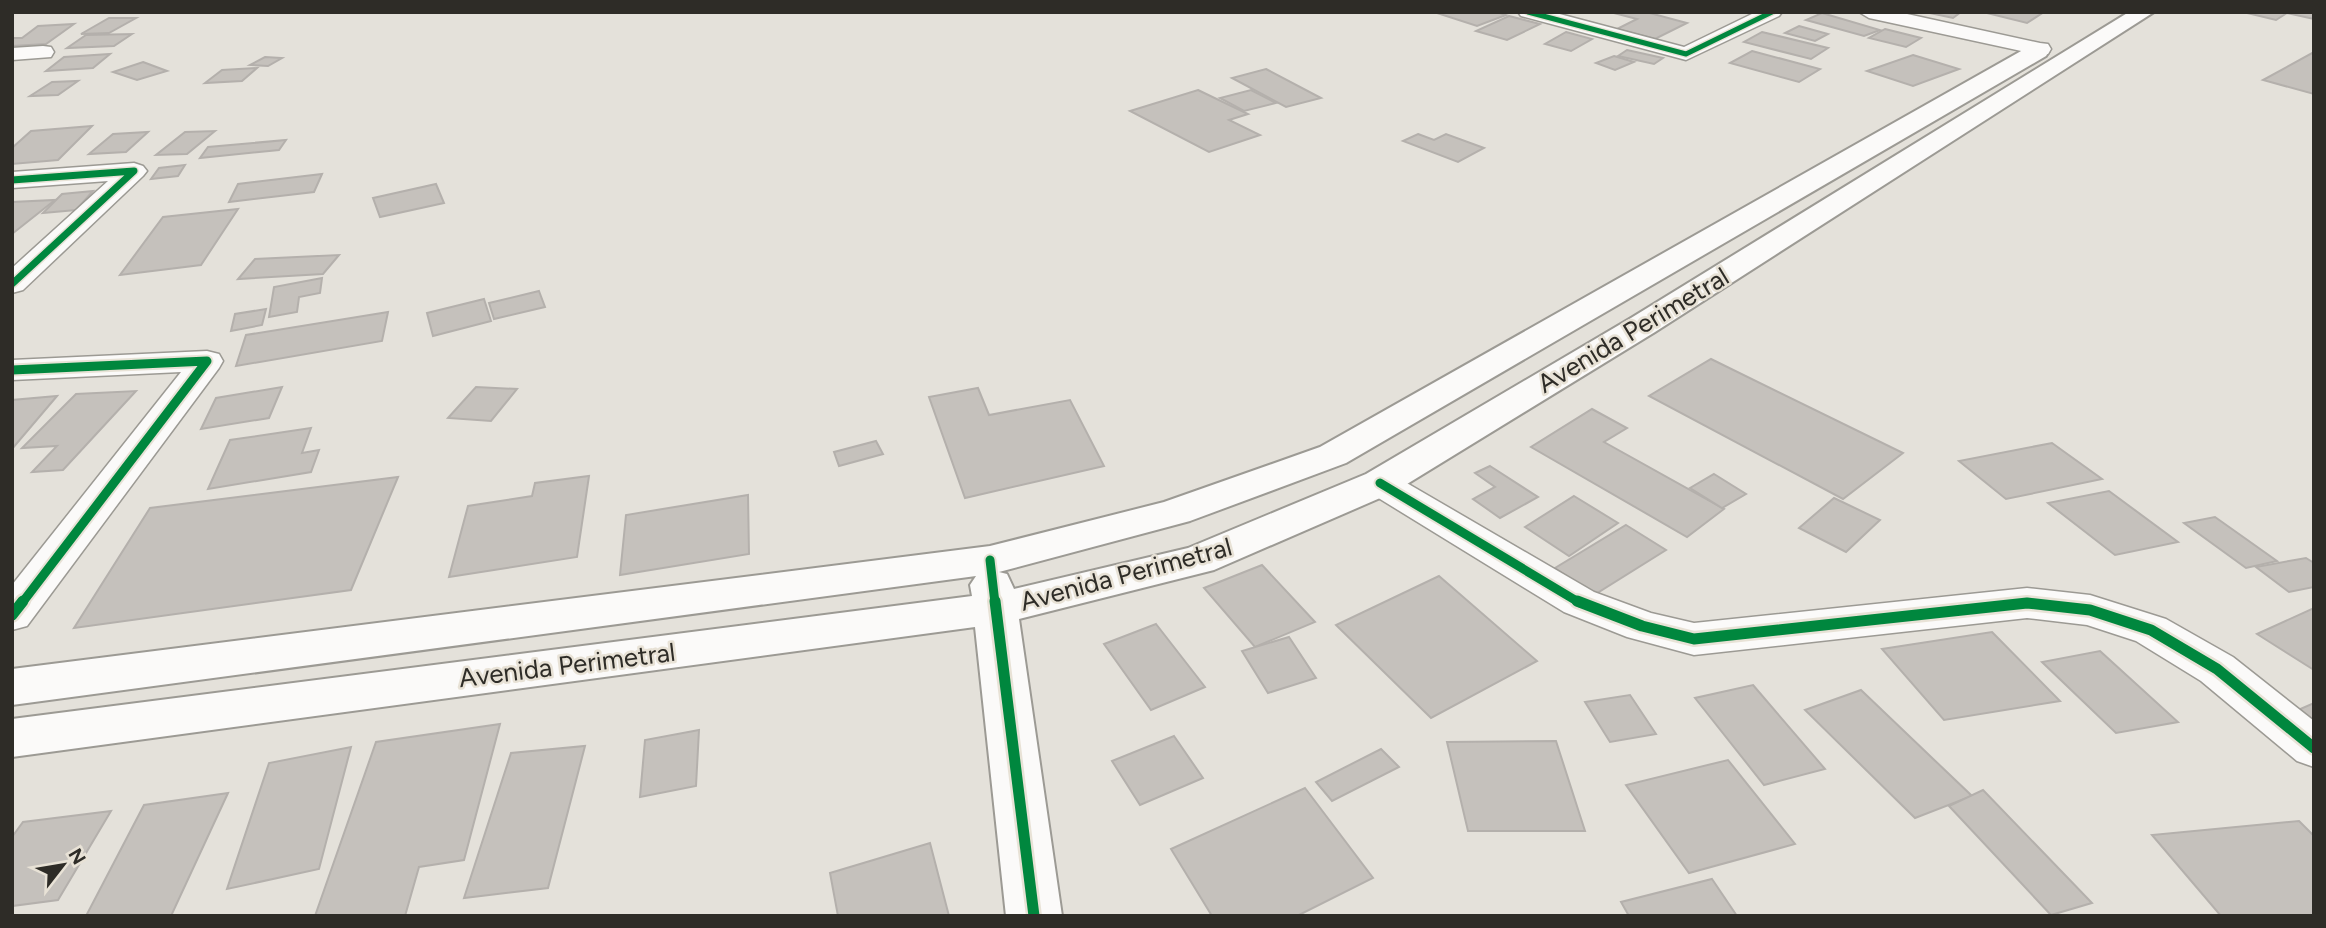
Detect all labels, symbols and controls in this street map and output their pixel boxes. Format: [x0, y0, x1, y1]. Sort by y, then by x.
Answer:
street label: Avenida Perimetral [1531, 260, 1735, 400]
street label: Avenida Perimetral [1017, 530, 1235, 618]
street label: Avenida Perimetral [457, 636, 677, 694]
north arrow [28, 830, 98, 900]
text: N [64, 844, 91, 869]

